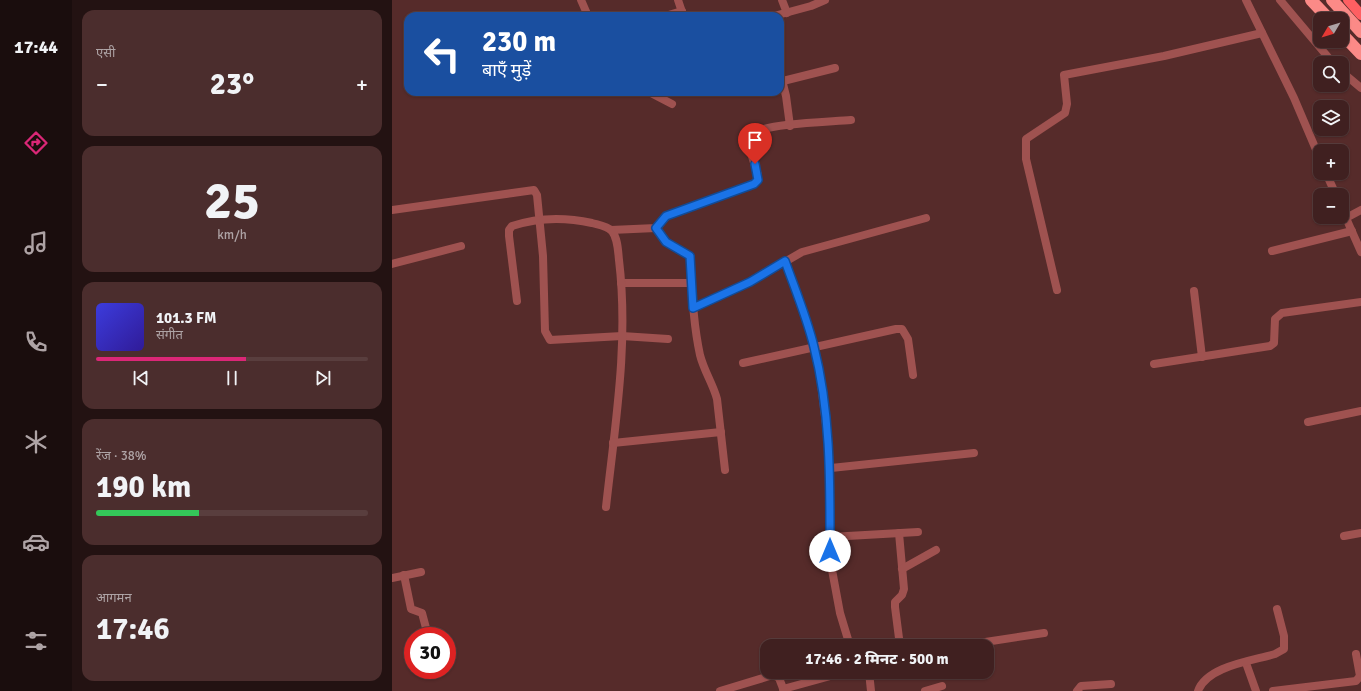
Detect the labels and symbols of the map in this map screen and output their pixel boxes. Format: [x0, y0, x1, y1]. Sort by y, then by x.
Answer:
north arrow [1313, 12, 1349, 48]
pin [738, 123, 772, 164]
position arrow [809, 530, 851, 572]
speed limit sign: 30 [404, 627, 456, 679]

